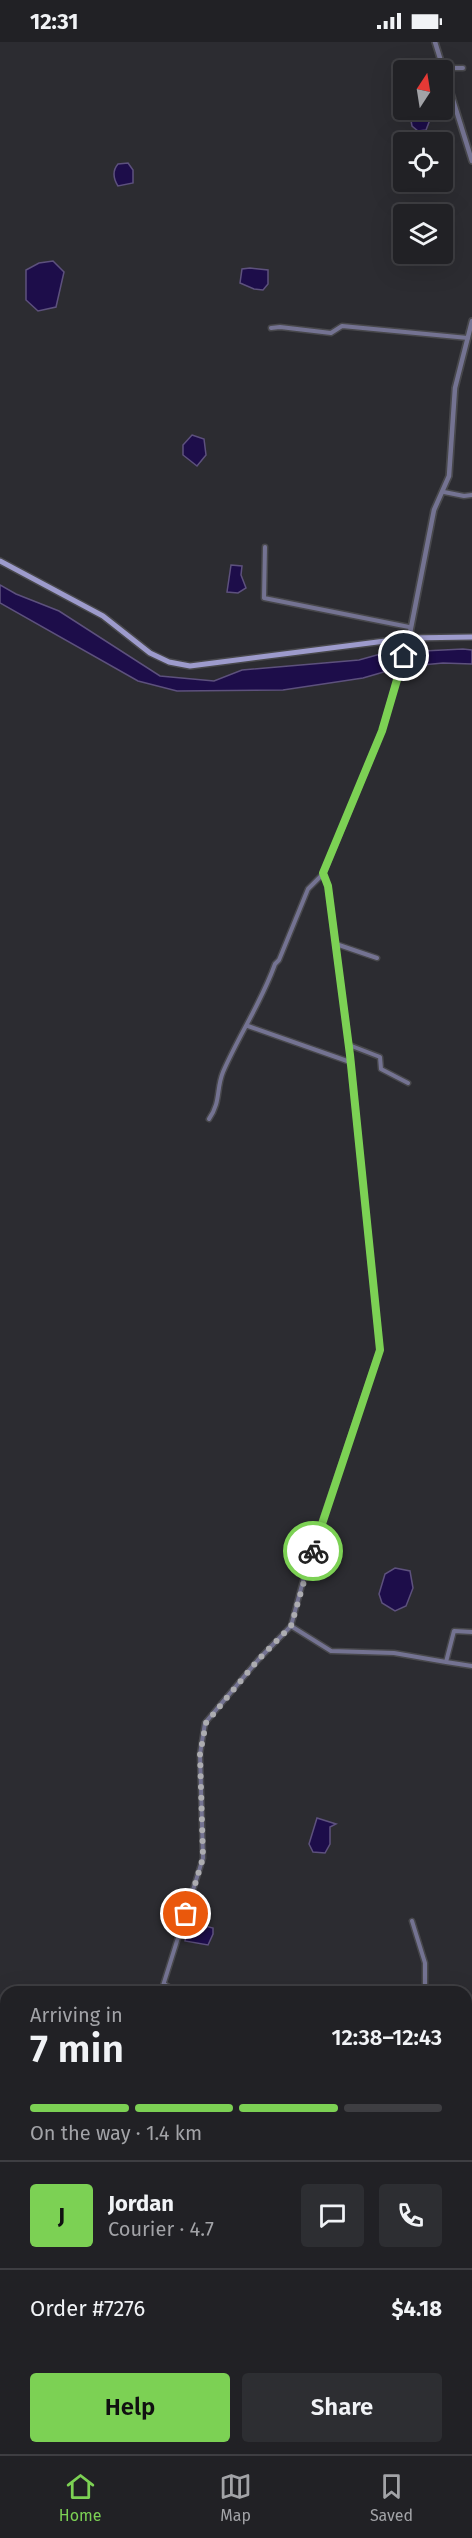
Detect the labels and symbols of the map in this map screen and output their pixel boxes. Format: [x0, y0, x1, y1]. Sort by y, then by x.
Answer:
north arrow [393, 60, 453, 120]
pin [378, 630, 429, 681]
courier [283, 1521, 343, 1581]
pin [160, 1888, 211, 1939]

